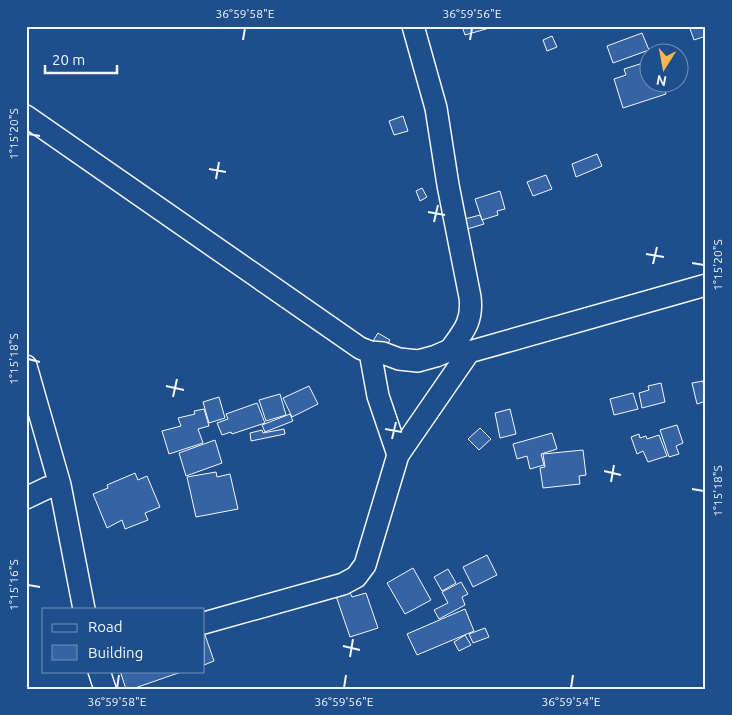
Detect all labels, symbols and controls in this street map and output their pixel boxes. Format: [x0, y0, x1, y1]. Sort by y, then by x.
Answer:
text: 36°59'58"E [216, 7, 275, 20]
text: 36°59'56"E [443, 7, 502, 20]
scale bar [45, 42, 118, 74]
north arrow [640, 42, 690, 92]
text: 20 m [52, 51, 85, 68]
text: N [655, 72, 668, 90]
text: 1°15'20"S [7, 108, 20, 160]
text: 1°15'20"S [711, 239, 724, 291]
text: 1°15'18"S [7, 333, 20, 385]
text: 1°15'18"S [711, 465, 724, 517]
text: 1°15'16"S [7, 559, 20, 611]
legend [42, 608, 205, 672]
text: Road [88, 618, 123, 635]
text: Building [88, 644, 143, 661]
text: 36°59'58"E [88, 695, 147, 708]
text: 36°59'56"E [315, 695, 374, 708]
text: 36°59'54"E [542, 695, 601, 708]

